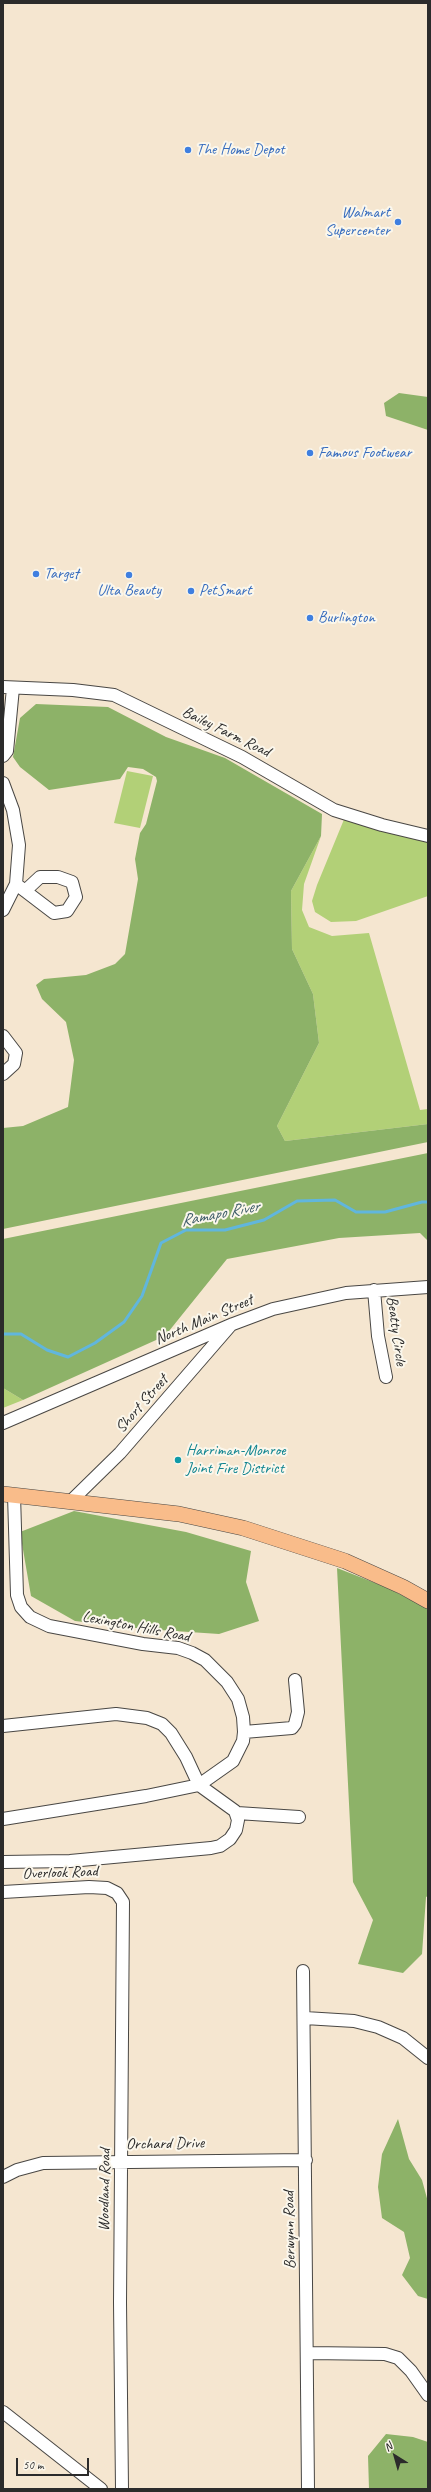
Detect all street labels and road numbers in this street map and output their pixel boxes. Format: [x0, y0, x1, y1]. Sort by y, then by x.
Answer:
street label: Bailey Farm Road [179, 702, 273, 762]
street label: North Main Street [152, 1291, 256, 1349]
street label: Beatty Circle [382, 1295, 410, 1367]
street label: Short Street [111, 1371, 173, 1437]
street label: Lexington Hills Road [81, 1607, 191, 1647]
street label: Overlook Road [22, 1862, 98, 1884]
street label: Orchard Drive [126, 2134, 204, 2154]
street label: Woodland Road [95, 2149, 115, 2231]
street label: Berwynn Road [280, 2191, 300, 2269]

